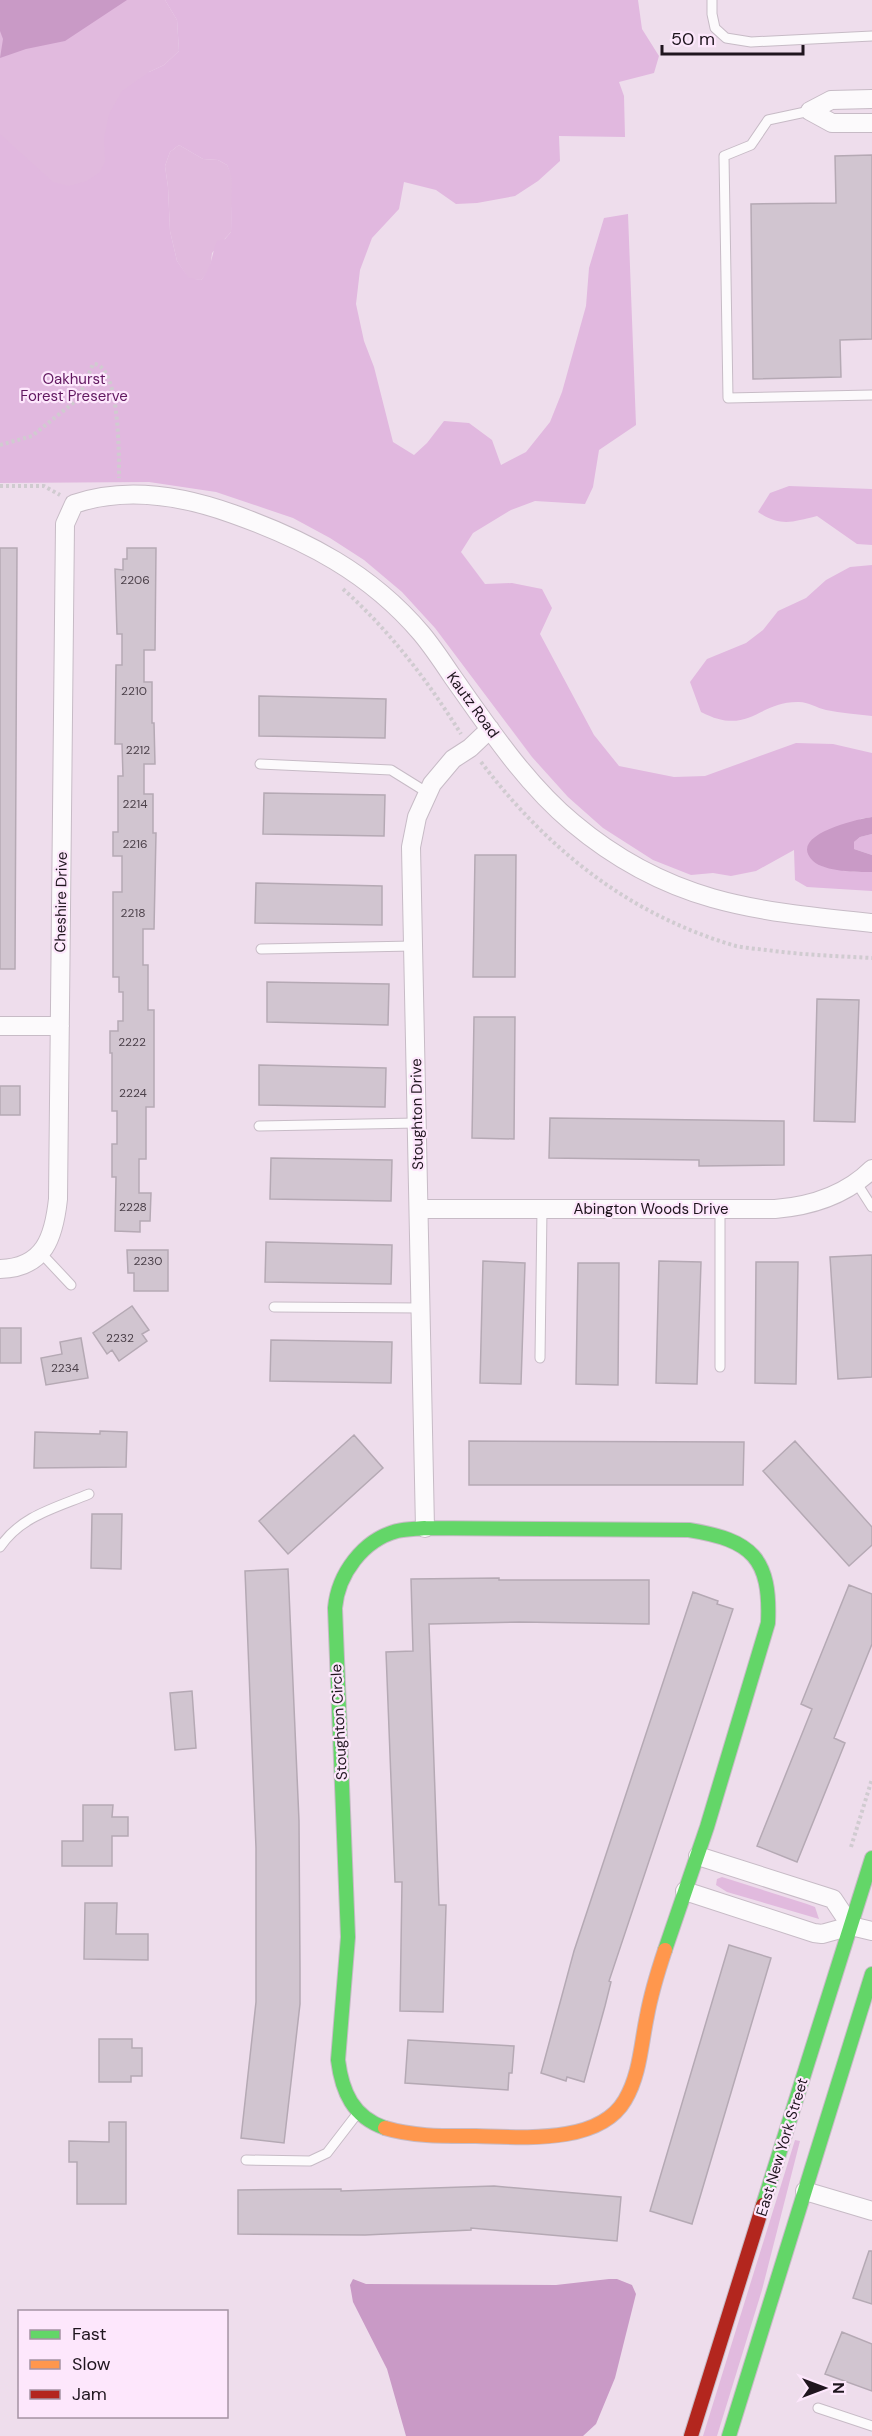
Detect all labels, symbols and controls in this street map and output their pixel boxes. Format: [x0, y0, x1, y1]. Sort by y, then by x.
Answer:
scale bar [662, 18, 803, 56]
text: 50 m [671, 27, 715, 51]
park label: Oakhurst Forest Preserve [20, 369, 128, 406]
house number: 2206 [120, 572, 150, 588]
street label: Kautz Road [442, 668, 504, 742]
house number: 2210 [121, 683, 147, 699]
house number: 2212 [126, 742, 150, 758]
house number: 2214 [123, 796, 147, 812]
house number: 2216 [122, 836, 148, 852]
street label: Cheshire Drive [50, 851, 72, 953]
house number: 2218 [121, 905, 145, 921]
house number: 2222 [118, 1034, 146, 1050]
street label: Stoughton Drive [406, 1058, 428, 1170]
house number: 2224 [119, 1085, 147, 1101]
house number: 2228 [119, 1199, 147, 1215]
street label: Abington Woods Drive [573, 1199, 729, 1219]
house number: 2230 [133, 1253, 163, 1269]
house number: 2232 [106, 1330, 134, 1346]
house number: 2234 [51, 1360, 79, 1376]
street label: Stoughton Circle [326, 1664, 352, 1780]
street label: East New York Street [751, 2075, 813, 2219]
legend [18, 2310, 228, 2418]
text: Fast [72, 2322, 107, 2346]
text: Slow [72, 2352, 111, 2376]
north arrow [794, 2358, 854, 2418]
text: Jam [72, 2382, 107, 2406]
text: N [828, 2382, 849, 2394]

